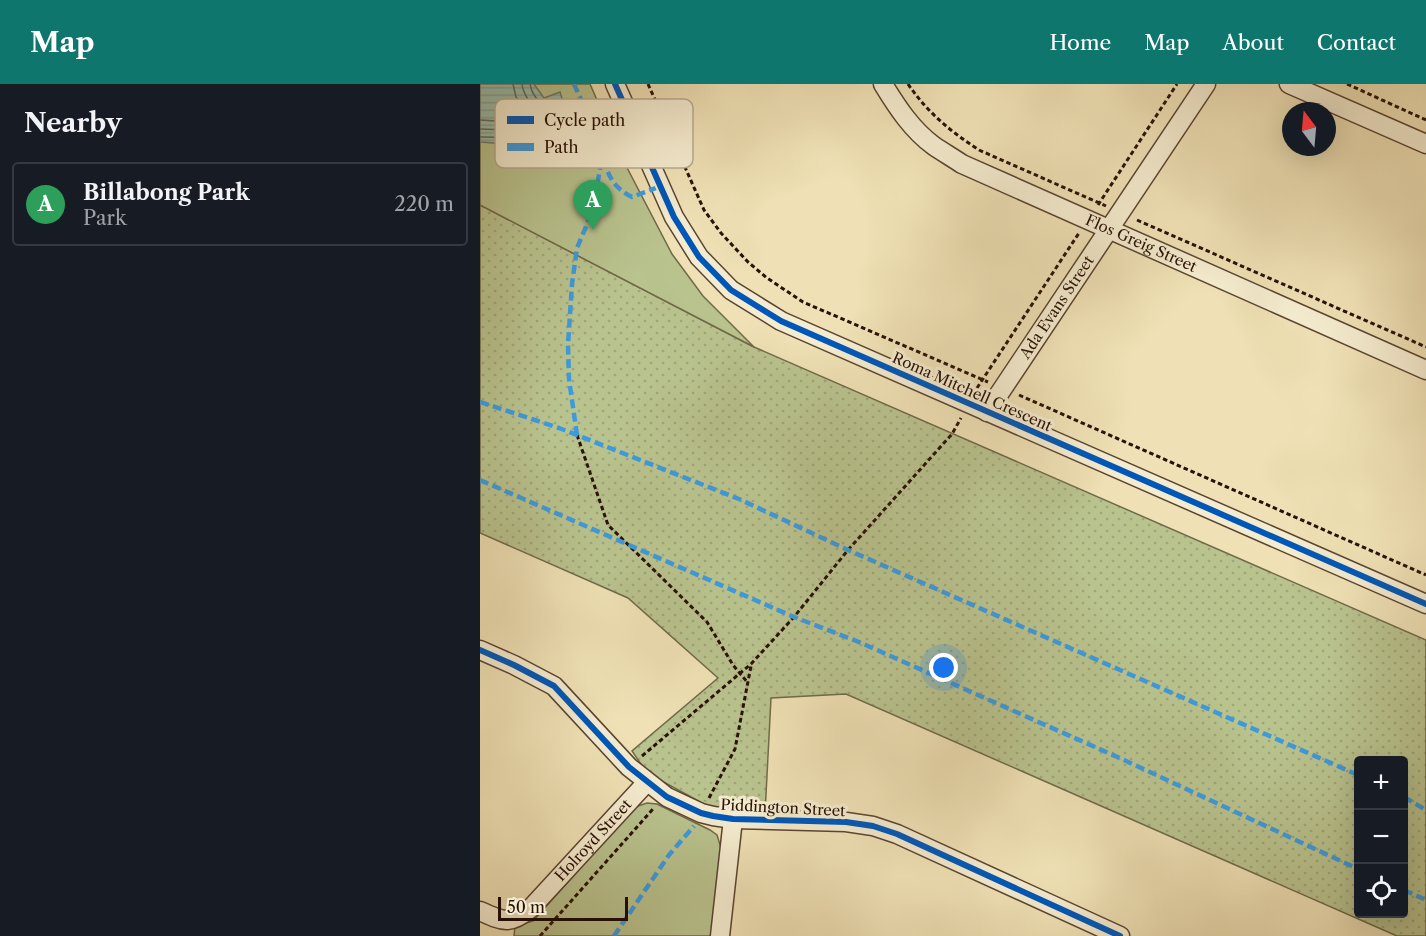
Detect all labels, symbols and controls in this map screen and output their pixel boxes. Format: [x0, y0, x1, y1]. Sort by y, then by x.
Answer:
text: Map [30, 25, 94, 59]
text: Home [1050, 30, 1111, 55]
text: Map [1144, 30, 1189, 55]
text: About [1222, 30, 1284, 55]
text: Contact [1317, 30, 1396, 55]
legend [495, 99, 693, 168]
north arrow [1282, 102, 1336, 156]
text: Nearby [24, 107, 122, 139]
text: Cycle path [544, 110, 625, 130]
text: Path [544, 137, 578, 157]
text: Billabong Park [83, 179, 250, 206]
pin: A [574, 180, 612, 230]
text: A [38, 192, 53, 216]
text: 220 m [394, 192, 454, 216]
text: Park [83, 206, 126, 230]
street label: Flos Greig Street [1083, 210, 1200, 276]
street label: Ada Evans Street [1015, 251, 1098, 363]
street label: Roma Mitchell Crescent [889, 348, 1056, 436]
your location [929, 653, 958, 682]
map controls [1354, 756, 1408, 918]
button: + [1354, 756, 1408, 810]
street label: Holroyd Street [551, 794, 636, 885]
street label: Piddington Street [720, 795, 847, 820]
button: − [1354, 810, 1408, 864]
button: locate [1354, 864, 1408, 918]
scale bar [498, 894, 628, 922]
text: 50 m [507, 897, 545, 917]

